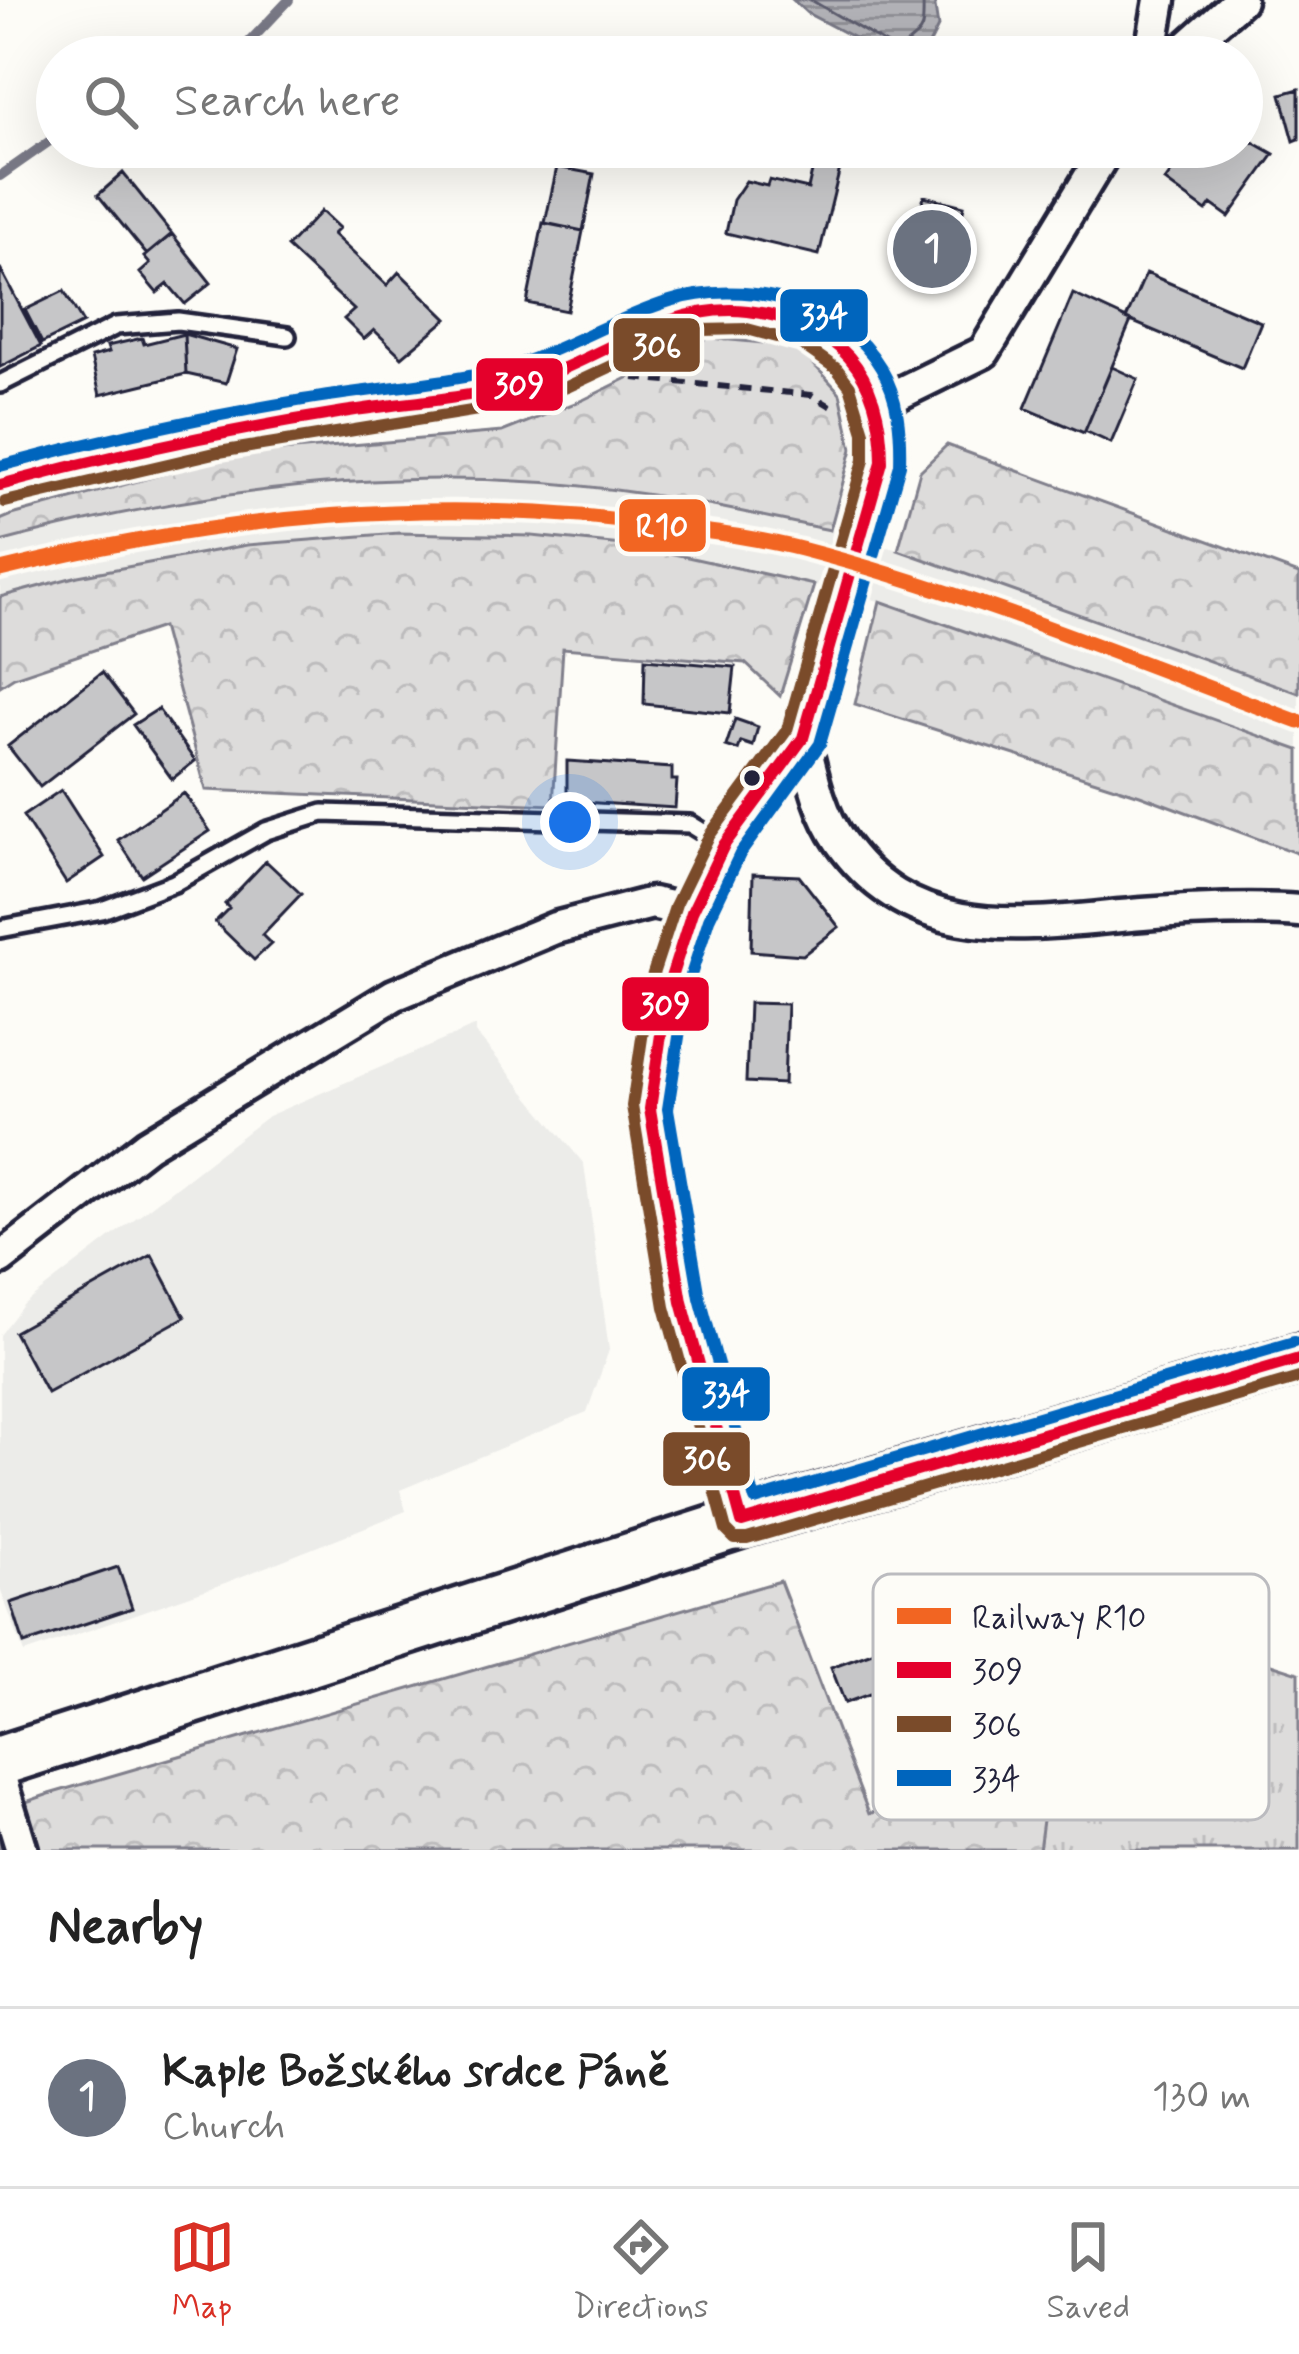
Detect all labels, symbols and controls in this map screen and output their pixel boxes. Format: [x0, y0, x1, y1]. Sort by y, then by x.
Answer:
search box [36, 36, 1263, 168]
icon: search [78, 69, 144, 135]
text: Search here [174, 73, 401, 132]
pin: 1 [893, 204, 971, 294]
line badge: 334 [778, 287, 870, 344]
text: 334 [800, 296, 849, 340]
line badge: 306 [611, 316, 702, 374]
text: 306 [632, 326, 682, 370]
line badge: 309 [474, 356, 565, 413]
text: 309 [493, 365, 545, 409]
line badge: R10 [617, 497, 708, 554]
text: R10 [636, 506, 688, 550]
unlabelled marker [741, 767, 763, 789]
your location [540, 792, 600, 852]
line badge: 309 [620, 975, 711, 1033]
text: 309 [639, 985, 691, 1029]
line badge: 334 [680, 1365, 772, 1423]
text: 334 [702, 1374, 751, 1418]
line badge: 306 [661, 1430, 752, 1488]
text: 306 [682, 1439, 732, 1483]
legend [873, 1574, 1269, 1820]
text: Railway R10 [972, 1597, 1146, 1641]
text: 309 [972, 1651, 1023, 1695]
text: 306 [972, 1705, 1021, 1749]
text: 334 [972, 1759, 1020, 1803]
text: Nearby [48, 1895, 203, 1961]
text: Kaple Božského srdce Páně [162, 2043, 669, 2102]
text: 1 [78, 2072, 96, 2123]
text: 130 m [1152, 2072, 1251, 2123]
text: Church [162, 2102, 285, 2153]
tab: Map [169, 2214, 235, 2330]
tab: Directions [573, 2214, 709, 2330]
tab: Saved [1047, 2214, 1130, 2330]

